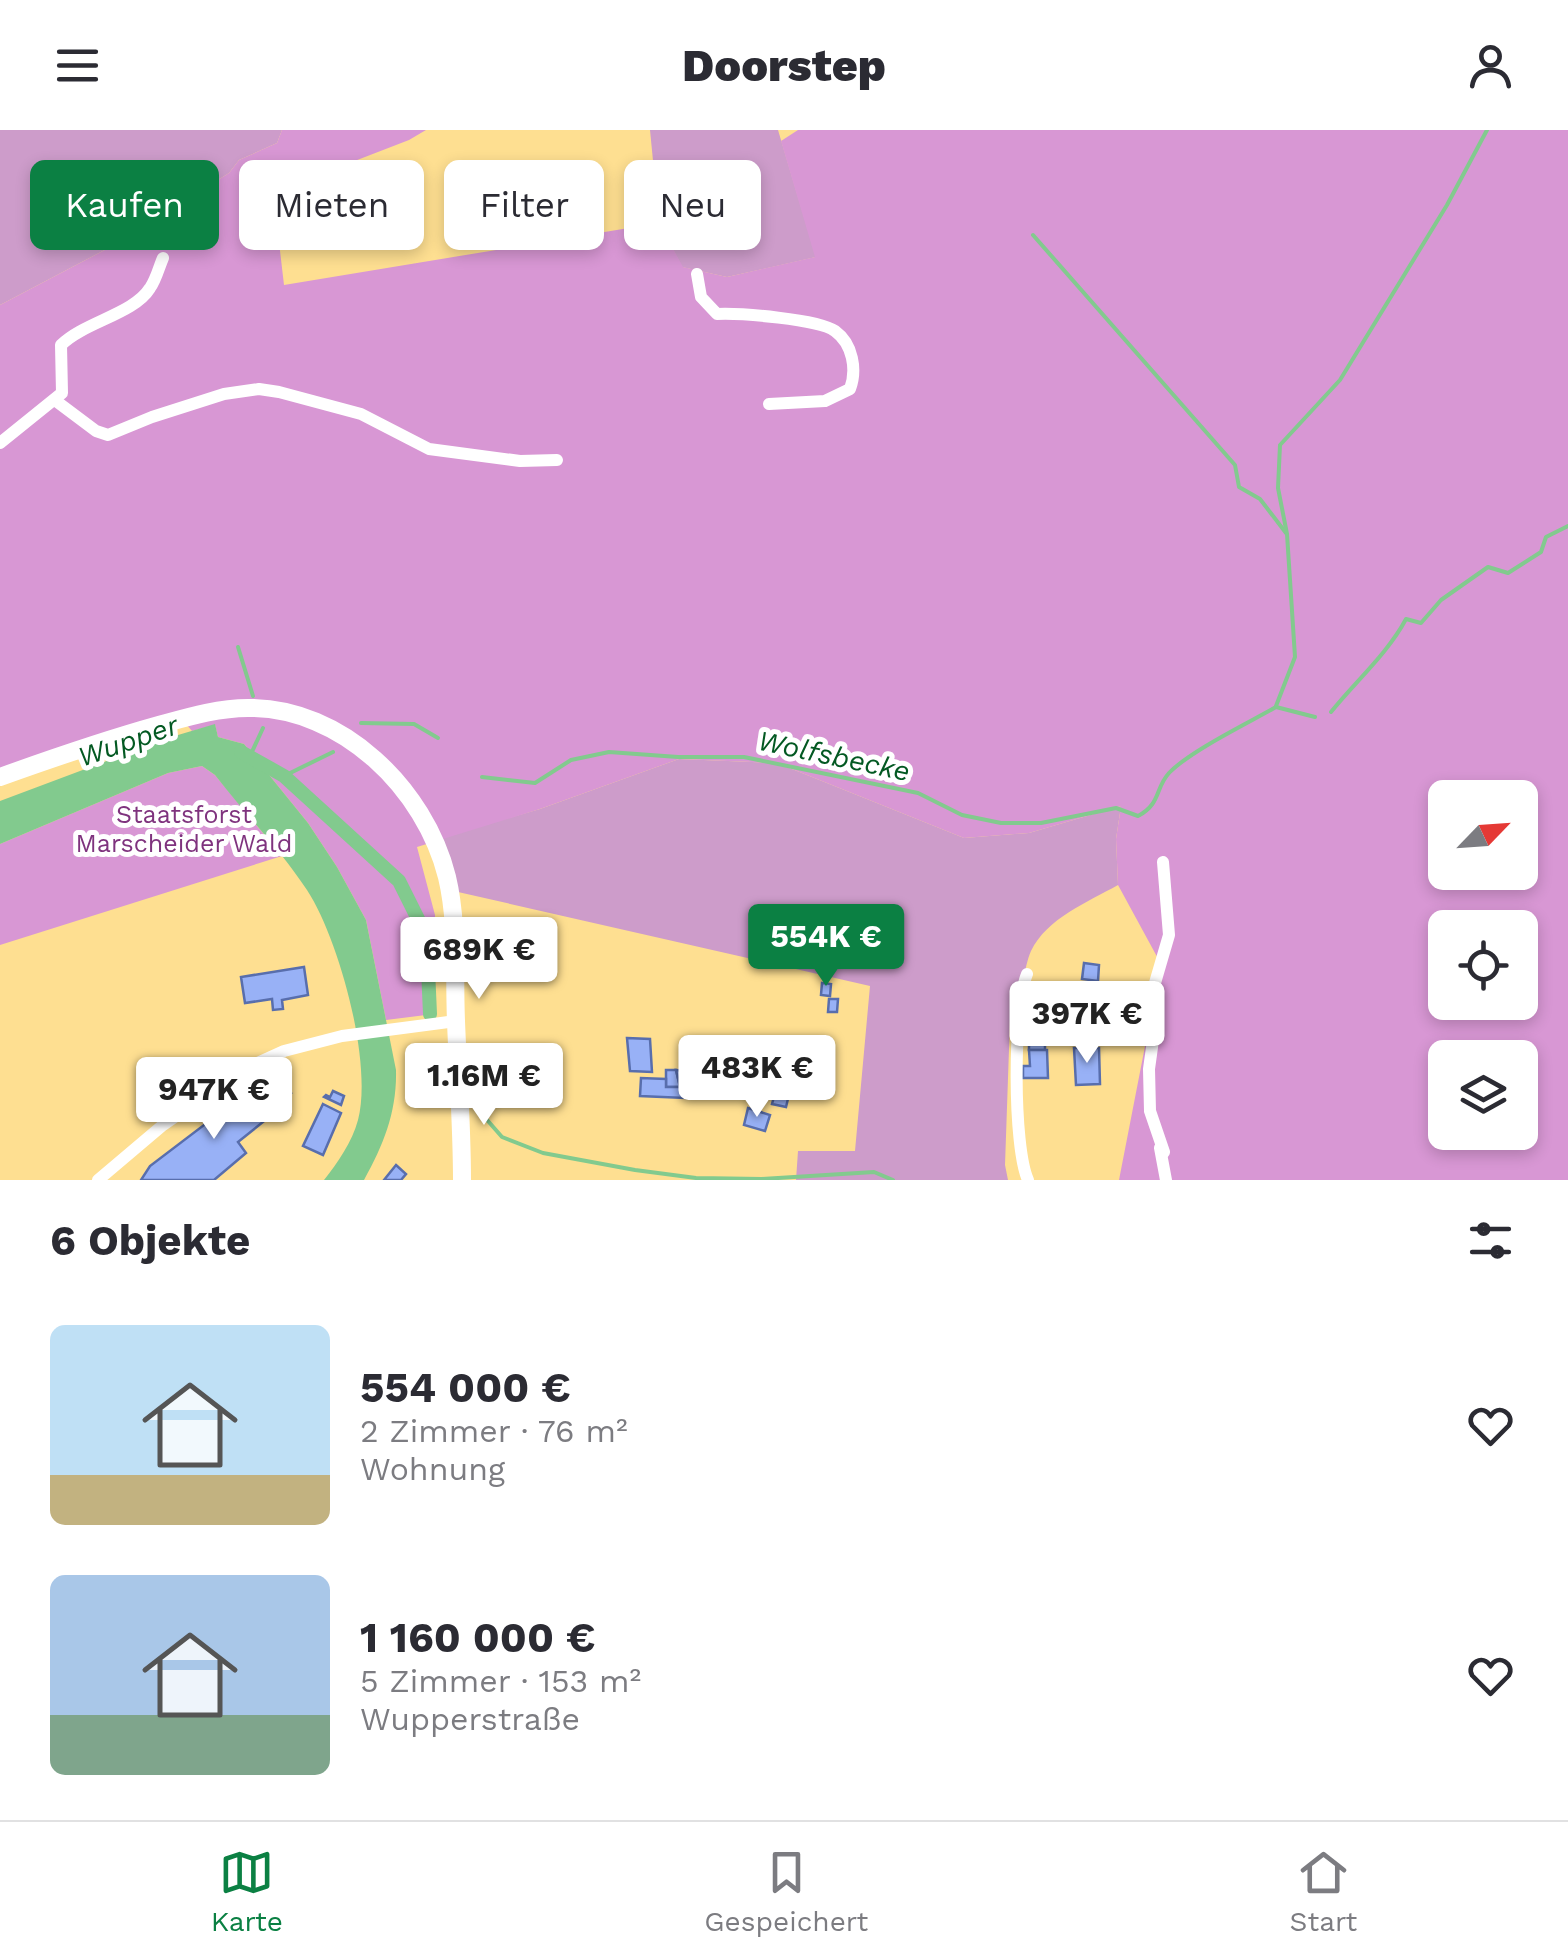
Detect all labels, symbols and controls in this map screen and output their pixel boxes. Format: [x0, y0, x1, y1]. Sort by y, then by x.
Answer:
icon: menu [50, 38, 105, 93]
icon: person [1463, 38, 1518, 93]
text: Doorstep [682, 39, 886, 92]
chip: Kaufen [30, 160, 219, 250]
chip: Mieten [239, 160, 424, 250]
chip: Filter [444, 160, 604, 250]
chip: Neu [624, 160, 761, 250]
water label: Wupper [74, 708, 184, 774]
water label: Wolfsbecke [755, 724, 913, 788]
north arrow [1428, 780, 1538, 890]
map controls [1428, 780, 1538, 1150]
park label: Staatsforst Marscheider Wald [76, 800, 292, 858]
pin: 554K € [745, 904, 907, 989]
button: locate [1428, 910, 1538, 1020]
pin: 689K € [398, 917, 560, 1002]
text: 554K € [770, 917, 882, 955]
text: 689K € [422, 930, 536, 968]
pin: 397K € [1006, 981, 1168, 1066]
text: 397K € [1032, 994, 1142, 1032]
pin: 483K € [676, 1035, 838, 1120]
button: layers [1428, 1040, 1538, 1150]
pin: 1.16M € [392, 1043, 576, 1128]
text: 483K € [700, 1048, 814, 1086]
text: 1.16M € [427, 1056, 541, 1094]
pin: 947K € [133, 1057, 295, 1142]
text: 947K € [158, 1070, 270, 1108]
icon: filters [1463, 1213, 1518, 1268]
text: 6 Objekte [50, 1216, 250, 1265]
text: 554 000 € [360, 1363, 571, 1412]
icon: home [130, 1365, 250, 1485]
icon: heart [1463, 1398, 1518, 1453]
text: 2 Zimmer · 76 m² [360, 1412, 628, 1450]
text: Wohnung [360, 1450, 505, 1488]
text: 1 160 000 € [360, 1613, 595, 1662]
icon: home [130, 1615, 250, 1735]
icon: heart [1463, 1648, 1518, 1703]
text: 5 Zimmer · 153 m² [360, 1662, 641, 1700]
text: Wupperstraße [360, 1700, 580, 1738]
tab: Karte [211, 1845, 283, 1938]
tab: Gespeichert [704, 1845, 868, 1938]
tab: Start [1289, 1845, 1357, 1938]

